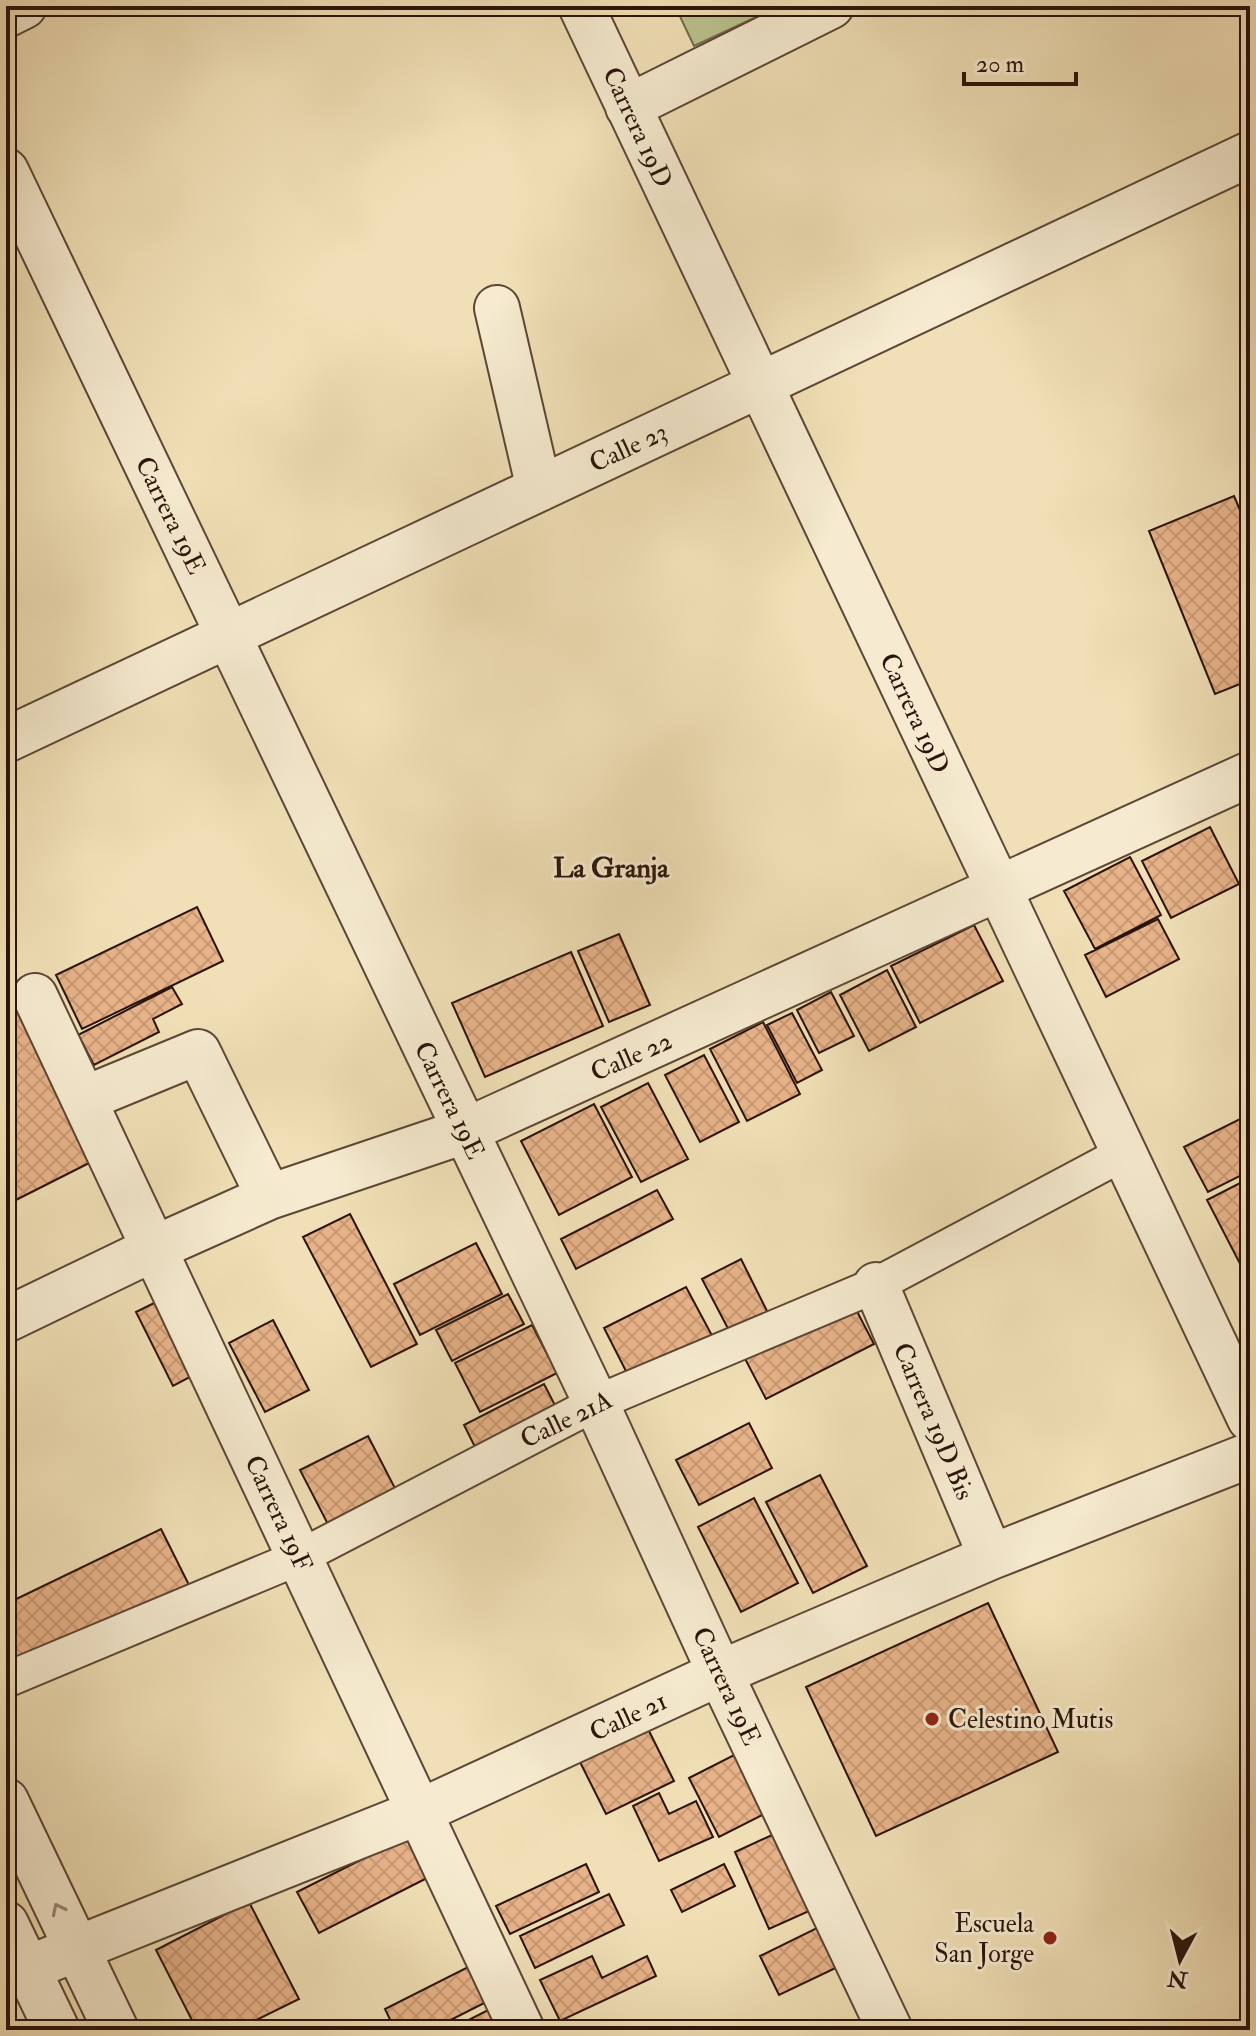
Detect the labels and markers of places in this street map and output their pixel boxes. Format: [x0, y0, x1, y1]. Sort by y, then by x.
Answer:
place label: Celestino Mutis [948, 1704, 1113, 1736]
marker: Celestino Mutis [923, 1710, 941, 1728]
place label: Escuela San Jorge [934, 1908, 1034, 1970]
marker: Escuela San Jorge [1041, 1929, 1059, 1947]

